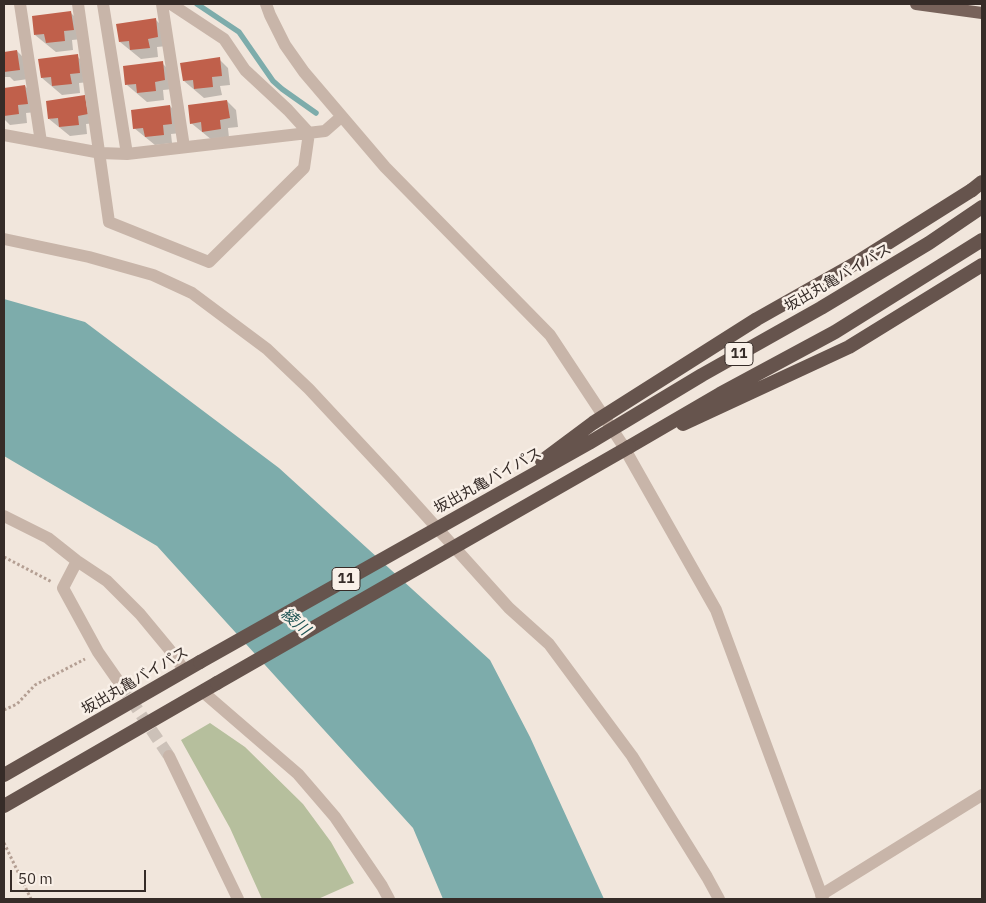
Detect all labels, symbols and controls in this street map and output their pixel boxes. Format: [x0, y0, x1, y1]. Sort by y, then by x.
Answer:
street label: 坂出丸亀バイパス [782, 240, 894, 316]
road number: 11 [725, 342, 753, 366]
street label: 坂出丸亀バイパス [431, 444, 545, 518]
road number: 11 [332, 568, 360, 590]
water label: 綾川 [277, 604, 313, 640]
street label: 坂出丸亀バイパス [79, 643, 191, 719]
scale bar [12, 860, 149, 892]
text: 50 m [18, 869, 53, 888]

